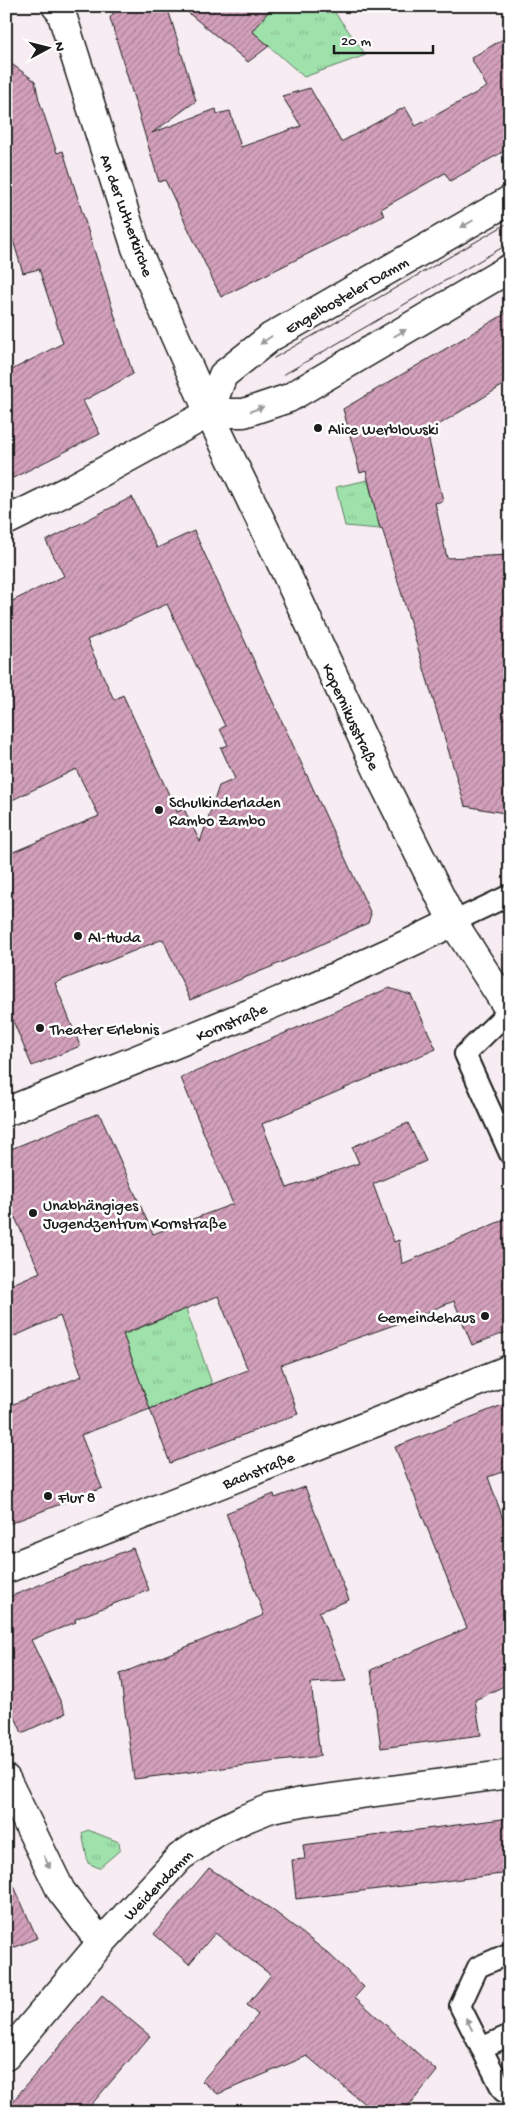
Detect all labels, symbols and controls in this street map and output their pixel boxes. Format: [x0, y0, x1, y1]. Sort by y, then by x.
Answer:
north arrow [22, 22, 72, 72]
scale bar [334, 22, 432, 54]
text: 20 m [341, 33, 371, 51]
text: N [49, 41, 67, 52]
street label: An der Lutherkirche [94, 152, 156, 281]
one-way arrow [460, 220, 475, 228]
street label: Engelbosteler Damm [283, 254, 413, 340]
one-way arrow [393, 328, 406, 337]
one-way arrow [259, 335, 273, 345]
one-way arrow [250, 405, 265, 413]
marker: Alice Werblowski [312, 422, 324, 434]
place label: Alice Werblowski [328, 422, 439, 441]
street label: Kopernikusstraße [316, 661, 382, 774]
place label: Schulkinderladen Rambo Zambo [169, 795, 281, 832]
marker: Schulkinderladen Rambo Zambo [153, 804, 165, 816]
marker: Al-Huda [72, 930, 84, 942]
place label: Al-Huda [88, 930, 142, 949]
street label: Kornstraße [194, 1000, 271, 1048]
marker: Theater Erlebnis [34, 1022, 46, 1034]
place label: Theater Erlebnis [49, 1022, 160, 1041]
place label: Unabhängiges Jugendzentrum Kornstraße [43, 1198, 227, 1235]
marker: Unabhängiges Jugendzentrum Kornstraße [27, 1207, 39, 1219]
place label: Gemeindehaus [377, 1310, 476, 1329]
marker: Gemeindehaus [479, 1310, 491, 1322]
street label: Bachstraße [220, 1449, 299, 1496]
marker: Flur 8 [42, 1490, 54, 1502]
place label: Flur 8 [57, 1490, 96, 1509]
street label: Weidendamm [121, 1846, 199, 1926]
one-way arrow [43, 1855, 51, 1870]
one-way arrow [465, 2016, 473, 2031]

